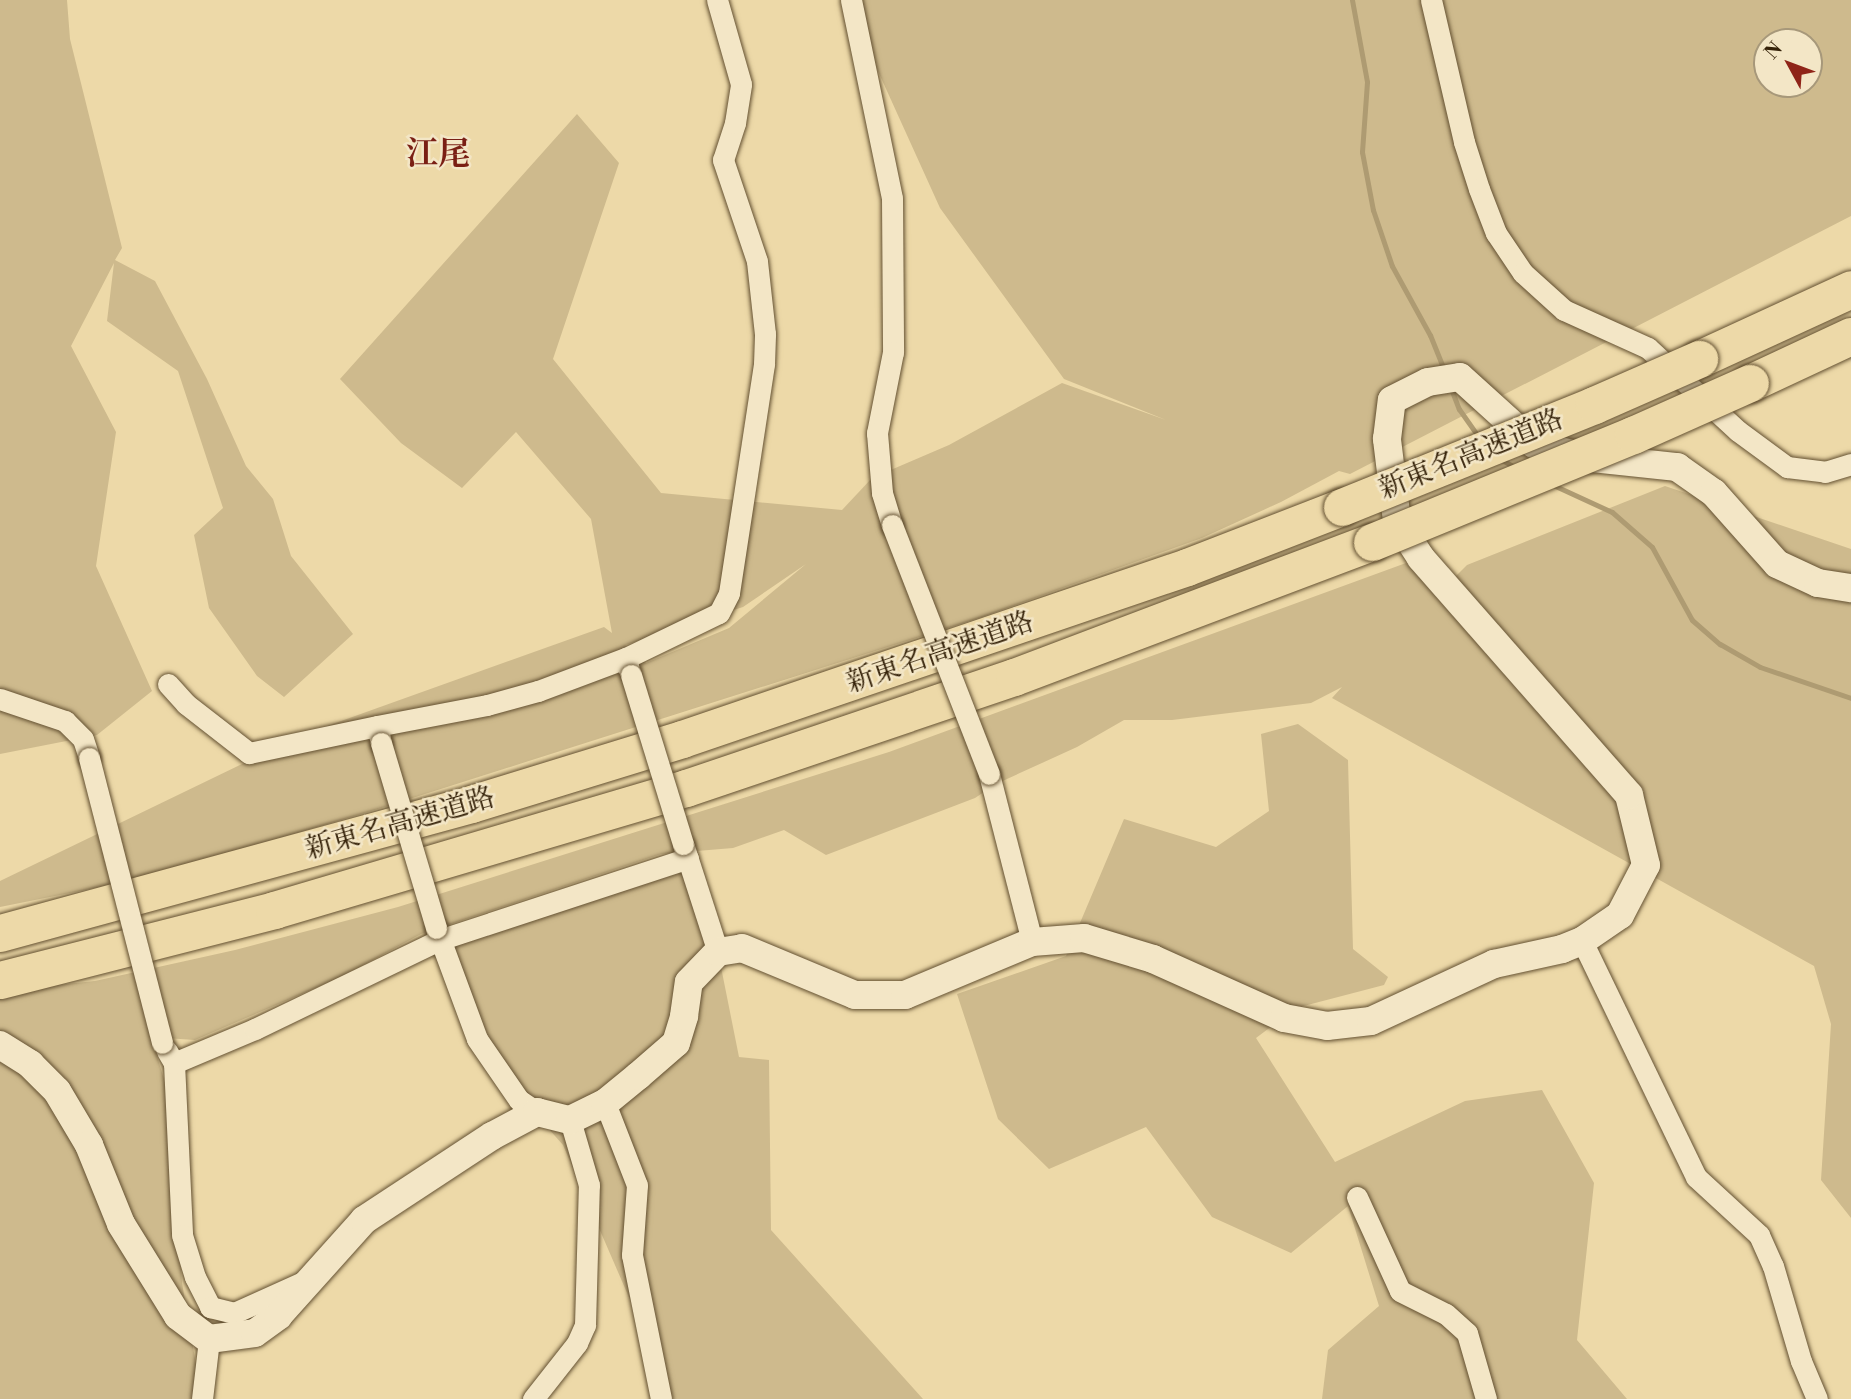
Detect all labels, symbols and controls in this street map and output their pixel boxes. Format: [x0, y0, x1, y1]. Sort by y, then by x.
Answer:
north arrow [1753, 28, 1823, 98]
text: N [1760, 37, 1788, 64]
district label: 江尾 [406, 135, 470, 173]
street label: 新東名高速道路 [1374, 403, 1568, 507]
street label: 新東名高速道路 [842, 605, 1038, 701]
street label: 新東名高速道路 [301, 781, 499, 867]

